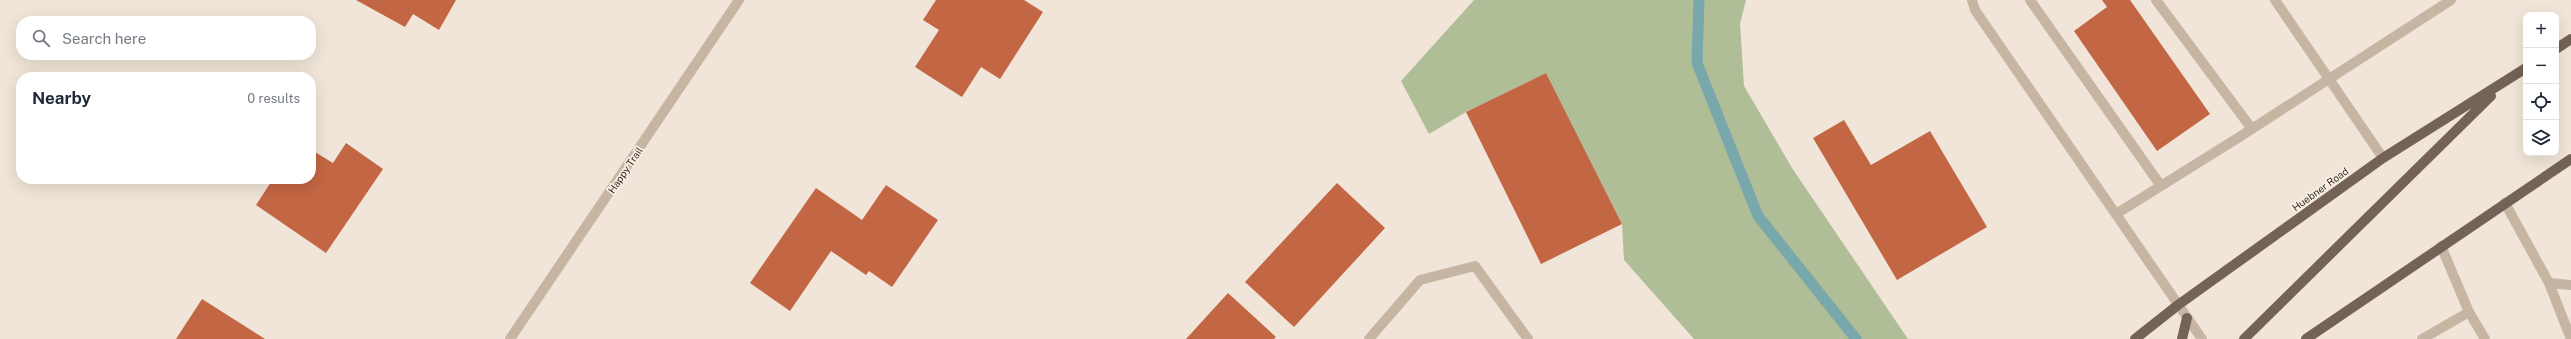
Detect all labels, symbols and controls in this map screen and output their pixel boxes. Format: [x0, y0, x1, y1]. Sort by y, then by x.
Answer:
map controls [2523, 12, 2559, 156]
button: + [2523, 12, 2559, 48]
search box [16, 16, 316, 60]
icon: search [30, 27, 52, 49]
text: Search here [62, 30, 146, 47]
button: − [2523, 48, 2559, 84]
button: locate [2523, 84, 2559, 120]
text: Nearby [32, 88, 91, 108]
text: 0 results [247, 91, 300, 106]
button: layers [2523, 120, 2559, 156]
street label: Happy Trail [605, 145, 645, 195]
street label: Huebner Road [2290, 165, 2350, 213]

